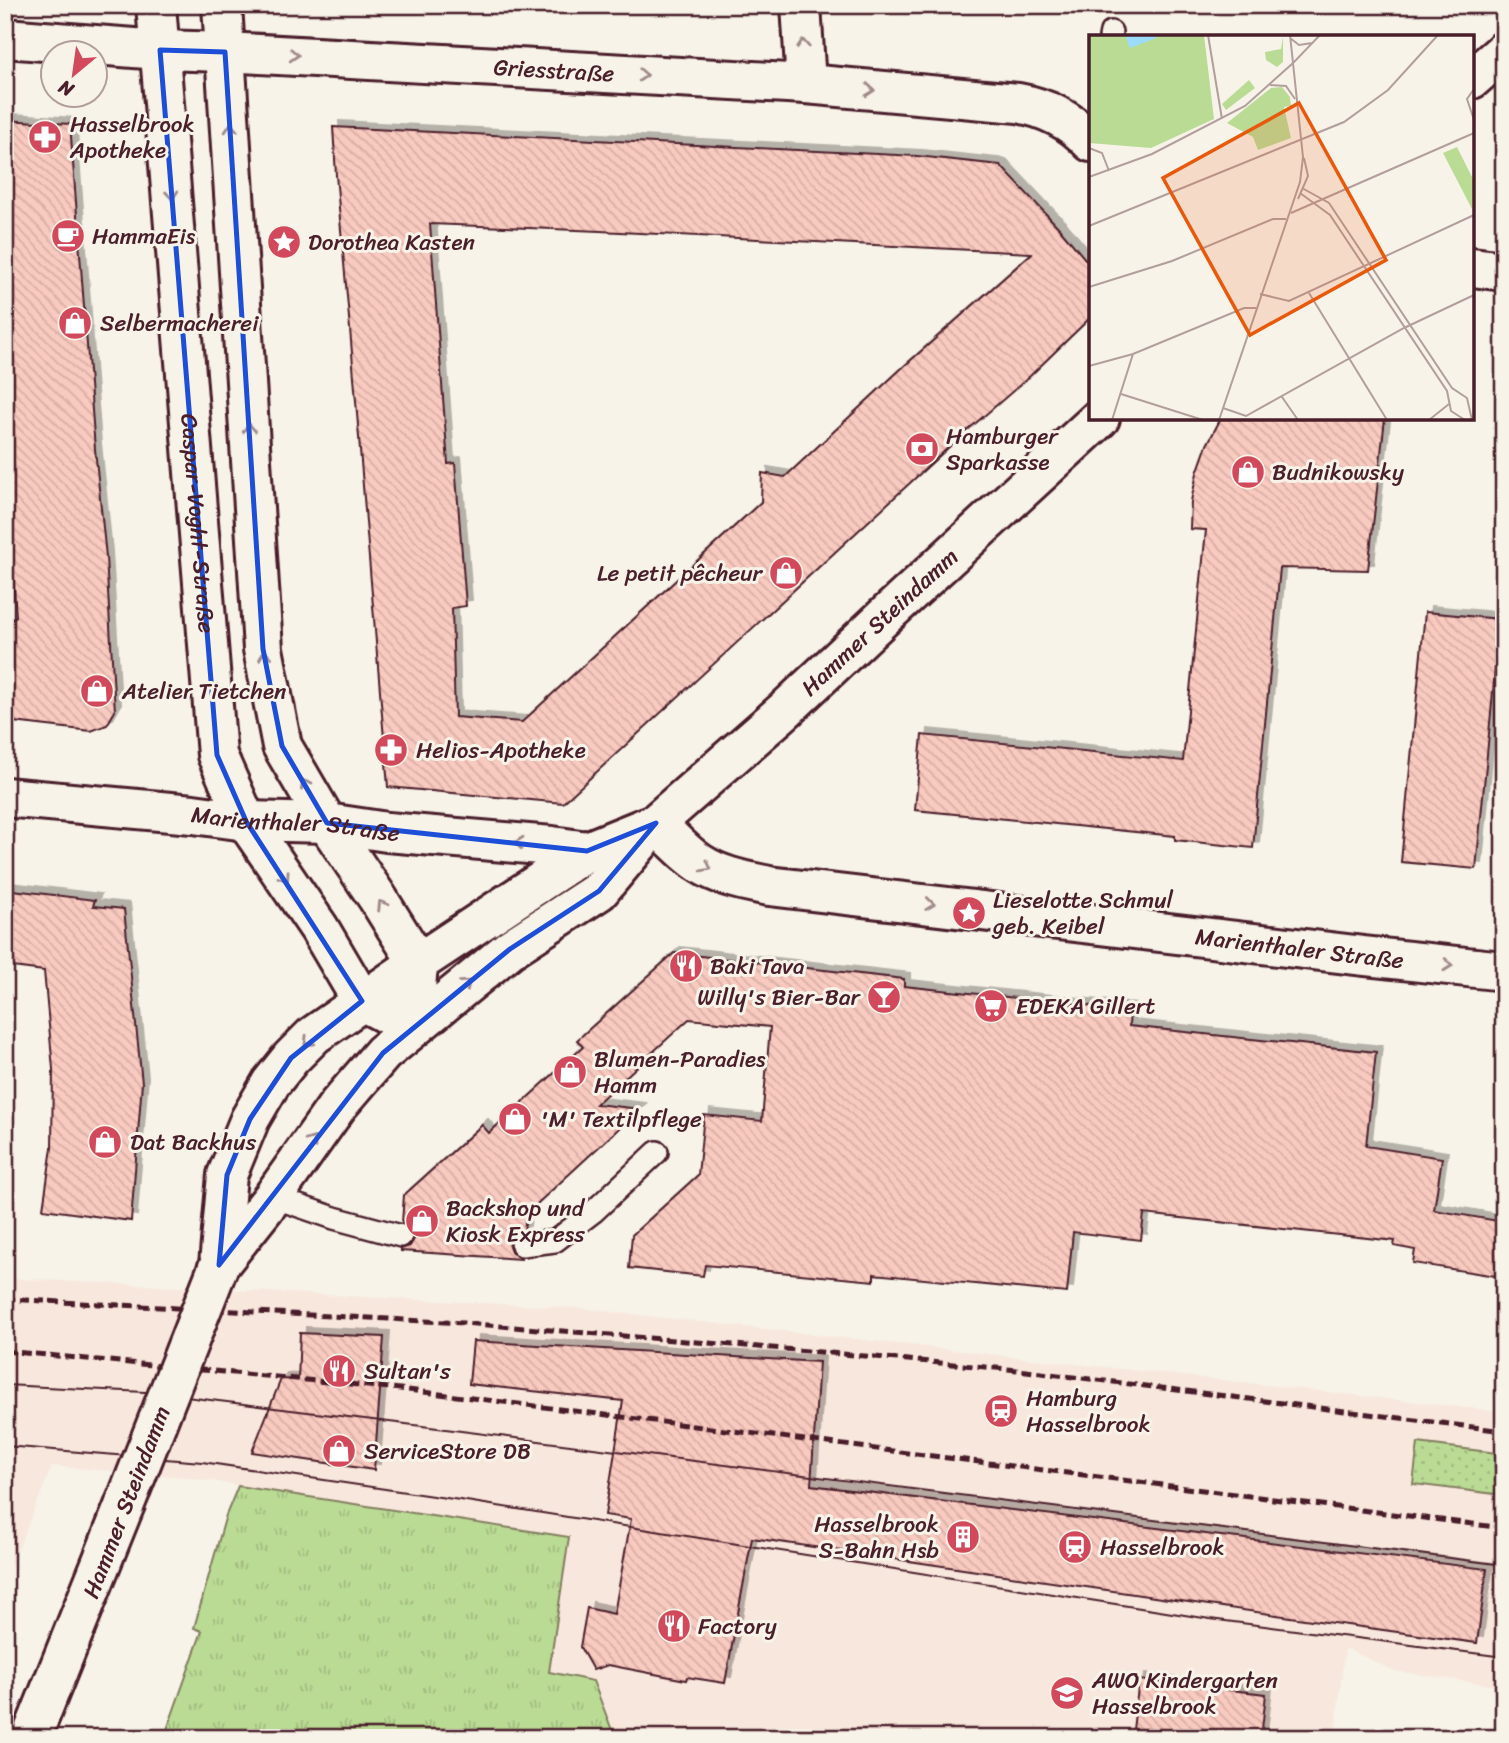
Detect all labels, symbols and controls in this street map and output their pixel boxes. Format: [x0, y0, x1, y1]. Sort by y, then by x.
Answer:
inset map [1089, 35, 1474, 420]
north arrow [38, 38, 108, 108]
one-way arrow [796, 39, 811, 50]
street label: Griesstraße [493, 47, 616, 94]
one-way arrow [288, 48, 299, 63]
one-way arrow [638, 67, 649, 82]
text: N [52, 70, 81, 107]
one-way arrow [865, 82, 876, 97]
place label: Hasselbrook Apotheke [69, 104, 195, 171]
pharmacy icon: Hasselbrook Apotheke [26, 118, 64, 156]
one-way arrow [223, 122, 238, 133]
one-way arrow [164, 190, 179, 201]
place label: HammaEis [92, 216, 196, 257]
cafe icon: HammaEis [49, 217, 87, 255]
place label: Dorothea Kasten [308, 222, 476, 263]
place icon: Dorothea Kasten [265, 223, 303, 261]
place label: Selbermacherei [100, 303, 259, 344]
shop icon: Selbermacherei [56, 304, 94, 342]
street label: Caspar-Voght-Straße [168, 412, 227, 635]
place label: Hamburger Sparkasse [946, 416, 1059, 483]
one-way arrow [242, 423, 257, 434]
bank icon: Hamburger Sparkasse [903, 430, 941, 468]
place label: Budnikowsky [1272, 452, 1404, 493]
shop icon: Budnikowsky [1229, 453, 1267, 491]
street label: Hammer Steindamm [791, 538, 968, 707]
place label: Le petit pêcheur [597, 553, 764, 594]
shop icon: Le petit pêcheur [767, 554, 805, 592]
one-way arrow [258, 649, 273, 661]
place label: Atelier Tietchen [121, 671, 286, 712]
shop icon: Atelier Tietchen [78, 672, 116, 710]
place label: Helios-Apotheke [416, 730, 586, 771]
pharmacy icon: Helios-Apotheke [372, 731, 410, 769]
one-way arrow [300, 779, 313, 792]
street label: Marienthaler Straße [189, 794, 402, 854]
one-way arrow [513, 836, 524, 851]
one-way arrow [700, 858, 713, 872]
one-way arrow [277, 869, 289, 882]
place label: Lieselotte Schmul geb. Keibel [991, 880, 1173, 947]
place icon: Lieselotte Schmul geb. Keibel [950, 894, 988, 932]
one-way arrow [925, 897, 936, 912]
one-way arrow [377, 900, 390, 913]
street label: Marienthaler Straße [1193, 916, 1406, 981]
place label: Baki Tava [710, 946, 805, 987]
restaurant icon: Baki Tava [667, 947, 705, 985]
one-way arrow [1443, 957, 1454, 972]
place label: Willy's Bier-Bar [697, 977, 862, 1018]
bar icon: Willy's Bier-Bar [865, 978, 903, 1016]
one-way arrow [457, 980, 470, 992]
place label: EDEKA Gillert [1016, 986, 1155, 1027]
supermarket icon: EDEKA Gillert [972, 987, 1010, 1025]
one-way arrow [303, 1034, 316, 1047]
place label: Blumen-Paradies Hamm [594, 1039, 766, 1106]
shop icon: Blumen-Paradies Hamm [551, 1053, 589, 1091]
place label: 'M' Textilpflege [540, 1099, 702, 1140]
shop icon: 'M' Textilpflege [496, 1100, 534, 1138]
place label: Dat Backhus [130, 1122, 257, 1163]
shop icon: Dat Backhus [86, 1123, 124, 1161]
one-way arrow [304, 1136, 316, 1148]
place label: Backshop und Kiosk Express [446, 1188, 586, 1255]
shop icon: Backshop und Kiosk Express [403, 1202, 441, 1240]
place label: Sultan's [364, 1351, 451, 1392]
restaurant icon: Sultan's [320, 1352, 358, 1390]
place label: Hamburg Hasselbrook [1026, 1378, 1151, 1445]
station icon: Hamburg Hasselbrook [982, 1392, 1020, 1430]
street label: Hammer Steindamm [71, 1400, 182, 1605]
place label: ServiceStore DB [364, 1431, 531, 1472]
shop icon: ServiceStore DB [320, 1432, 358, 1470]
place label: Hasselbrook S-Bahn Hsb [814, 1504, 939, 1571]
building icon: Hasselbrook S-Bahn Hsb [944, 1518, 982, 1556]
place label: Hasselbrook [1100, 1527, 1225, 1568]
station icon: Hasselbrook [1056, 1528, 1094, 1566]
place label: Factory [698, 1606, 777, 1647]
restaurant icon: Factory [655, 1607, 693, 1645]
place label: AWO Kindergarten Hasselbrook [1091, 1660, 1278, 1727]
school or university icon: AWO Kindergarten Hasselbrook [1048, 1674, 1086, 1712]

